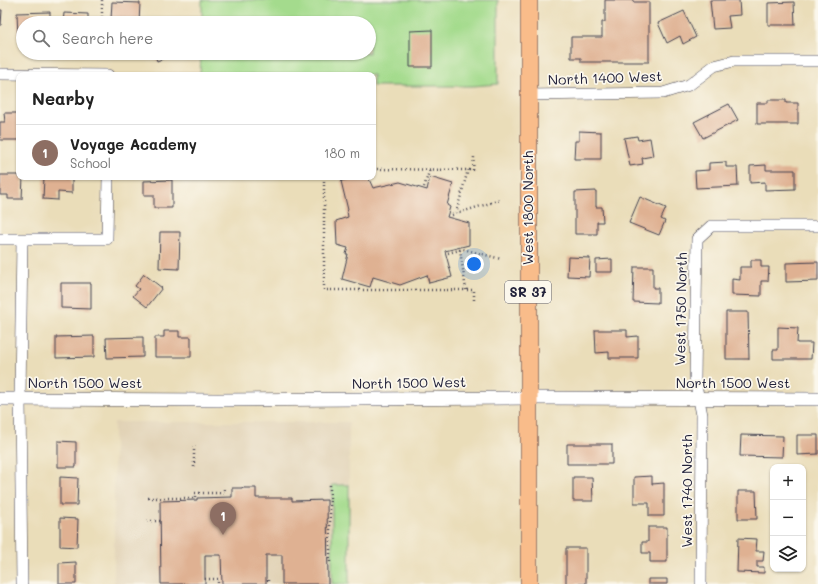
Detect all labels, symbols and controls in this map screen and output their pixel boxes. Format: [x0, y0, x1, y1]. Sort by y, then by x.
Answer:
search box [16, 16, 376, 60]
icon: search [30, 27, 52, 49]
text: Search here [62, 28, 153, 48]
street label: North 1400 West [548, 66, 662, 89]
text: Nearby [32, 87, 94, 109]
text: Voyage Academy [70, 134, 197, 154]
text: 1 [42, 144, 48, 161]
text: 180 m [324, 144, 360, 161]
street label: West 1800 North [518, 151, 537, 265]
text: School [70, 154, 111, 171]
street label: West 1750 North [670, 252, 691, 366]
your location [464, 254, 484, 274]
road number: SR 37 [505, 281, 551, 303]
street label: North 1500 West [352, 372, 466, 393]
street label: North 1500 West [28, 373, 142, 392]
street label: North 1500 West [676, 373, 790, 392]
street label: West 1740 North [677, 434, 696, 548]
map controls [770, 464, 806, 572]
button: + [770, 464, 806, 500]
button: − [770, 500, 806, 536]
pin: 1 [210, 502, 236, 535]
button: layers [770, 536, 806, 572]

